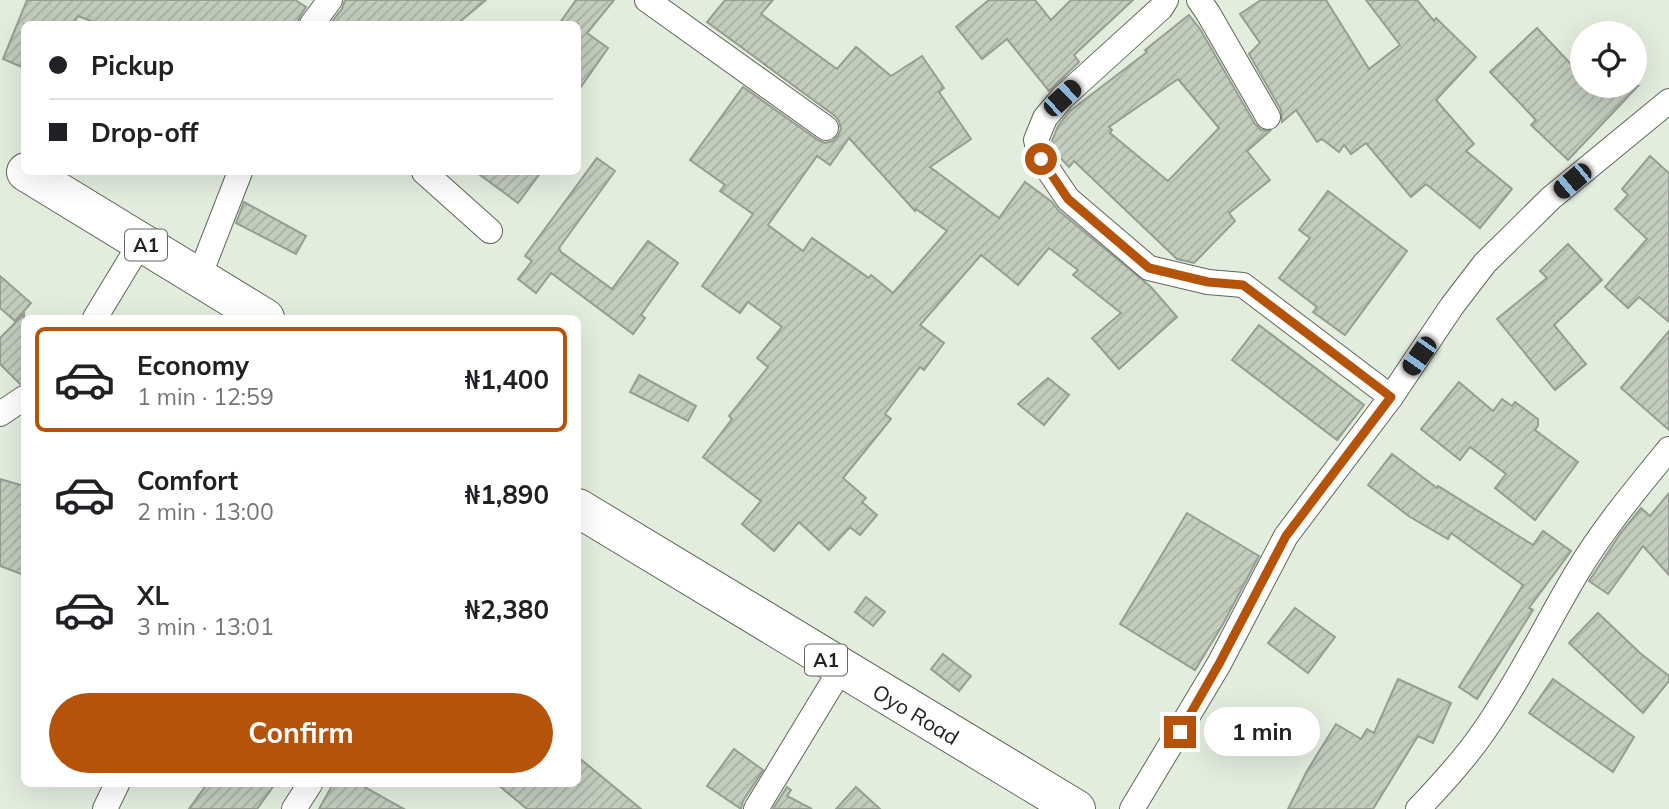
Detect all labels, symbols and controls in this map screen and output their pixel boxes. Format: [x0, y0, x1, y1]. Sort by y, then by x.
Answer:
map controls [1570, 21, 1647, 98]
button: locate [1570, 21, 1647, 98]
text: Pickup [91, 49, 174, 82]
car [1040, 76, 1085, 120]
text: Drop-off [91, 116, 198, 149]
route start [1025, 143, 1057, 175]
car [1550, 159, 1595, 203]
road number: A1 [125, 230, 167, 260]
car [1399, 333, 1440, 379]
icon: car [53, 348, 116, 411]
text: Economy [137, 349, 249, 382]
text: ₦1,400 [465, 363, 549, 396]
text: 1 min · 12:59 [137, 382, 274, 411]
icon: car [53, 463, 116, 526]
text: Comfort [137, 464, 238, 497]
text: ₦1,890 [465, 478, 549, 511]
text: 2 min · 13:00 [137, 497, 274, 526]
icon: car [53, 578, 116, 641]
text: XL [137, 579, 169, 612]
text: ₦2,380 [465, 593, 549, 626]
text: 3 min · 13:01 [137, 612, 274, 641]
road number: A1 [805, 645, 847, 676]
street label: Oyo Road [868, 678, 964, 750]
button: Confirm [49, 693, 553, 773]
callout: 1 min [1204, 708, 1320, 756]
route end [1164, 716, 1196, 748]
text: 1 min [1232, 717, 1292, 746]

